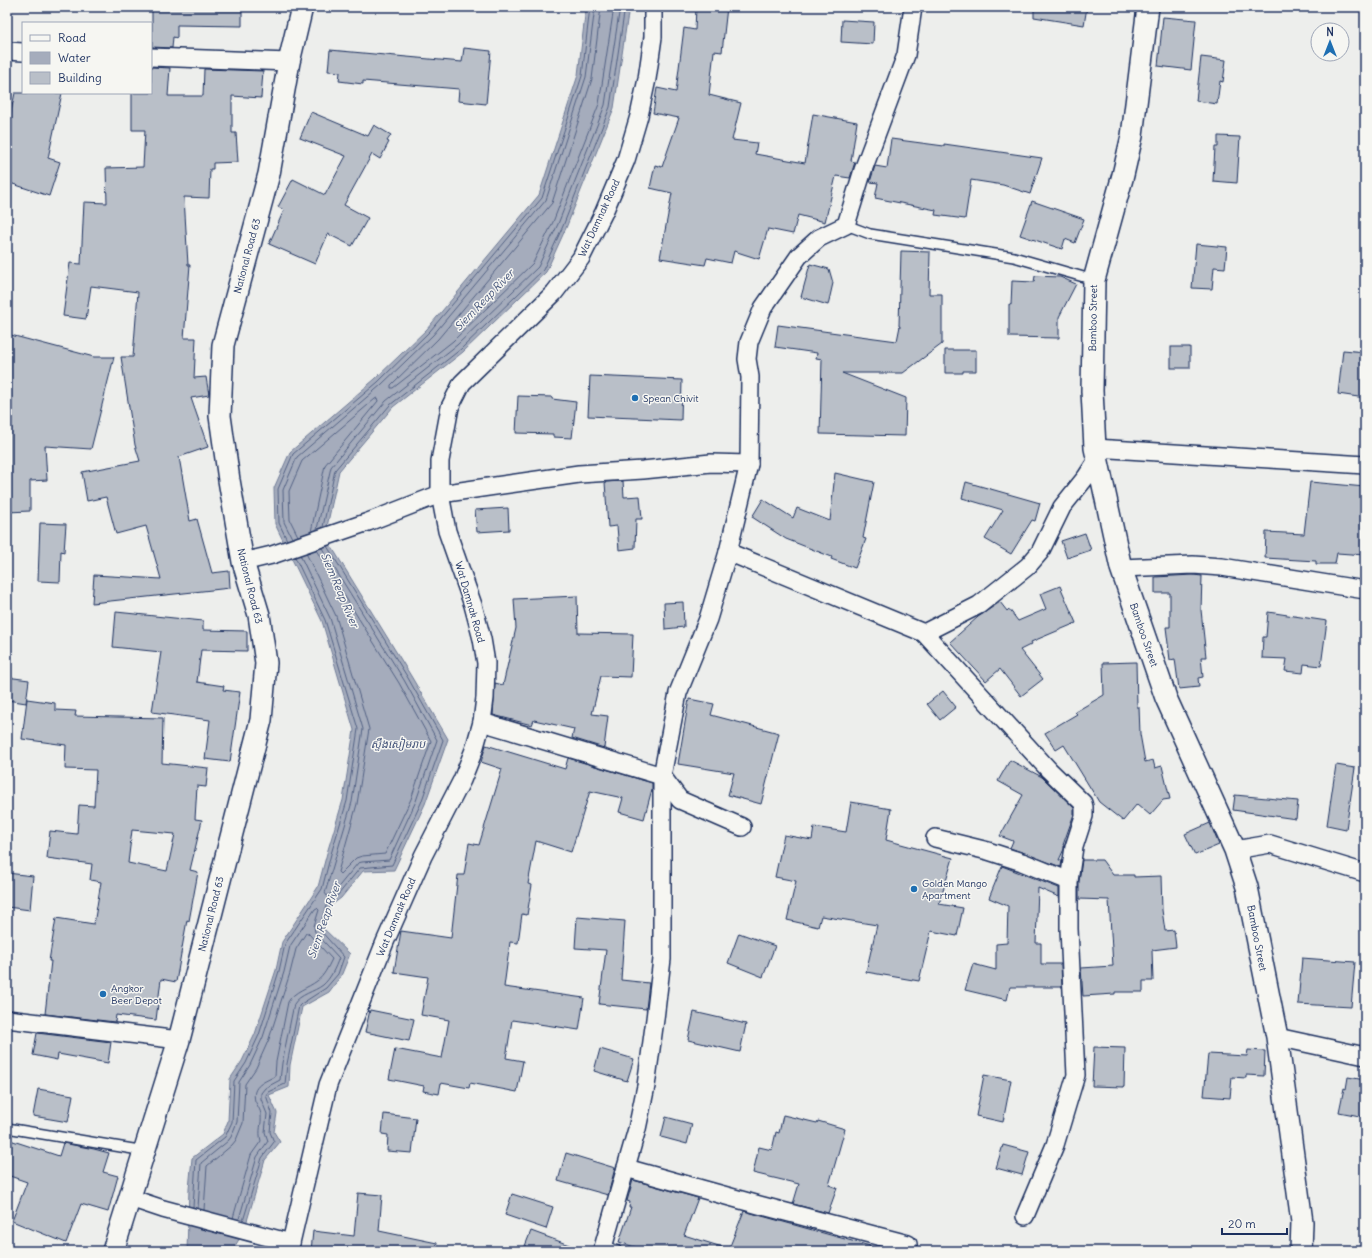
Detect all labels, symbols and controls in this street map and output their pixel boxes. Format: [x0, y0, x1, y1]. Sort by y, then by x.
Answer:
legend [22, 22, 152, 94]
north arrow [1310, 22, 1350, 62]
text: N [1326, 25, 1334, 39]
text: Road [58, 30, 86, 45]
text: Water [58, 50, 91, 65]
text: Building [58, 70, 102, 85]
street label: Wat Damnak Road [575, 177, 623, 259]
street label: National Road 63 [231, 217, 263, 295]
water label: Siem Reap River [451, 265, 518, 334]
street label: Bamboo Street [1086, 284, 1100, 352]
place label: Spean Chivit [643, 392, 699, 405]
marker: Spean Chivit [630, 393, 640, 403]
street label: National Road 63 [234, 547, 266, 625]
water label: Siem Reap River [318, 551, 363, 631]
street label: Wat Damnak Road [452, 560, 488, 644]
street label: Bamboo Street [1127, 601, 1161, 669]
water label: ស្ទឹងសៀមរាប [371, 737, 426, 751]
street label: National Road 63 [195, 875, 227, 953]
street label: Wat Damnak Road [374, 876, 418, 958]
place label: Golden Mango Apartment [922, 877, 988, 902]
water label: Siem Reap River [304, 879, 344, 960]
marker: Golden Mango Apartment [909, 884, 919, 894]
street label: Bamboo Street [1244, 904, 1270, 973]
place label: Angkor Beer Depot [111, 982, 163, 1007]
marker: Angkor Beer Depot [98, 989, 108, 999]
scale bar [1222, 1210, 1287, 1236]
text: 20 m [1228, 1216, 1256, 1231]

